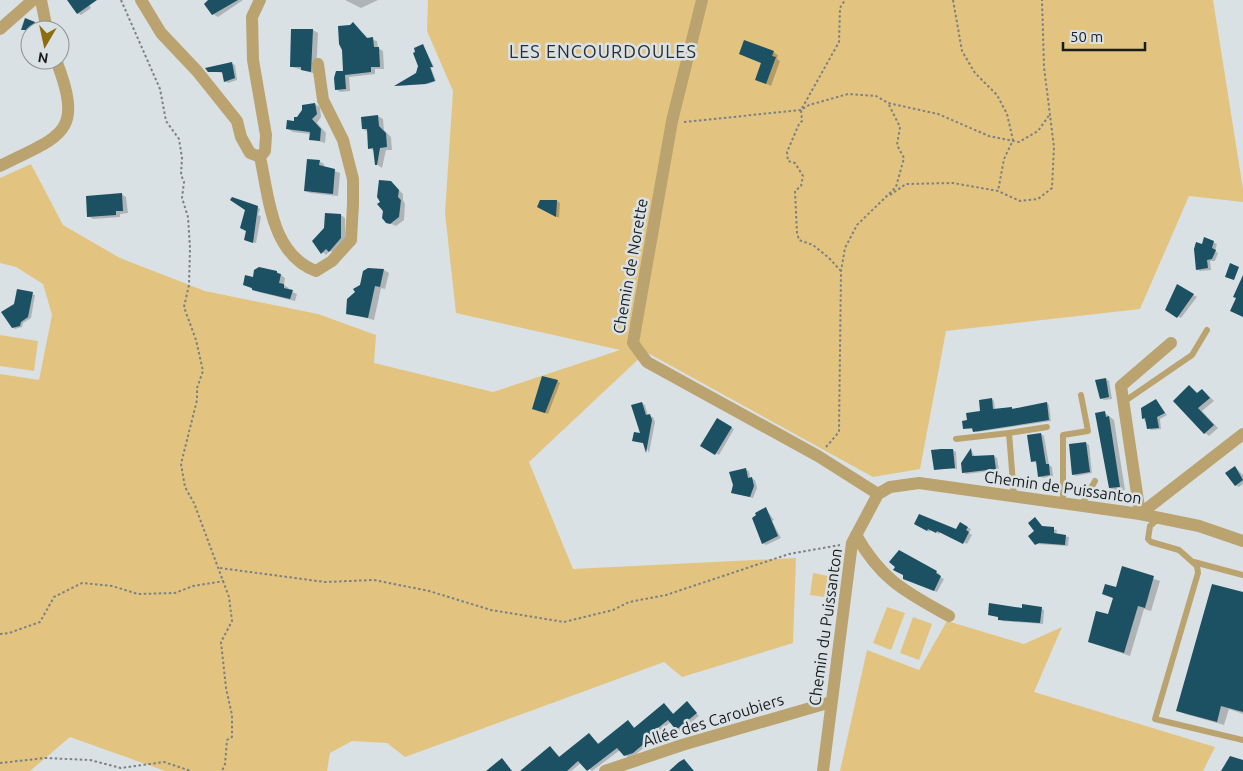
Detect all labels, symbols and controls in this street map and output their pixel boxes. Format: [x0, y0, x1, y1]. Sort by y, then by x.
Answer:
north arrow [20, 20, 70, 70]
scale bar [1063, 20, 1146, 52]
text: 50 m [1070, 28, 1103, 45]
district label: LES ENCOURDOULES [509, 41, 697, 61]
text: N [37, 49, 49, 67]
street label: Chemin de Norette [609, 197, 651, 335]
street label: Chemin de Puissanton [983, 467, 1143, 507]
street label: Chemin du Puissanton [805, 547, 845, 707]
street label: Allée des Caroubiers [640, 690, 786, 750]

